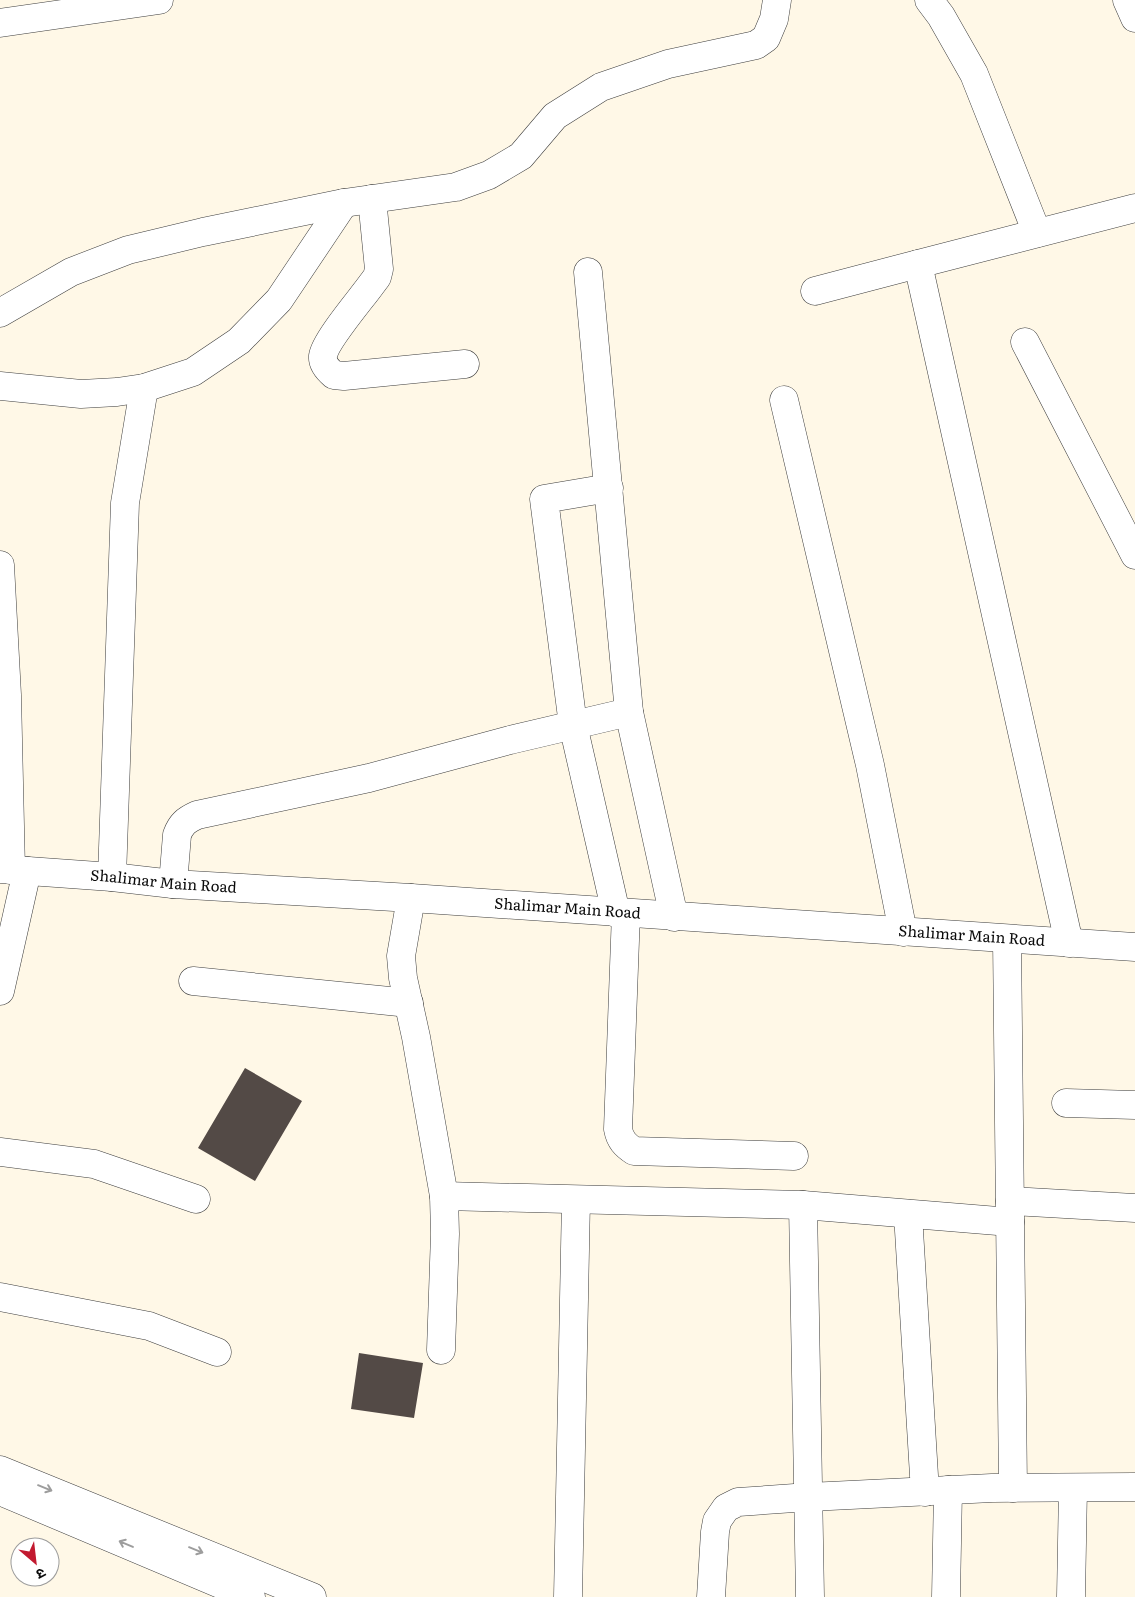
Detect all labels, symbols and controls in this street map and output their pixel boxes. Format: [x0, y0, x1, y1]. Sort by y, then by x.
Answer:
street label: Shalimar Main Road [90, 862, 237, 898]
street label: Shalimar Main Road [494, 891, 642, 924]
street label: Shalimar Main Road [898, 918, 1046, 951]
one-way arrow [37, 1484, 52, 1494]
north arrow [10, 1537, 60, 1587]
one-way arrow [119, 1538, 134, 1548]
one-way arrow [188, 1546, 203, 1555]
text: उ [33, 1564, 50, 1585]

